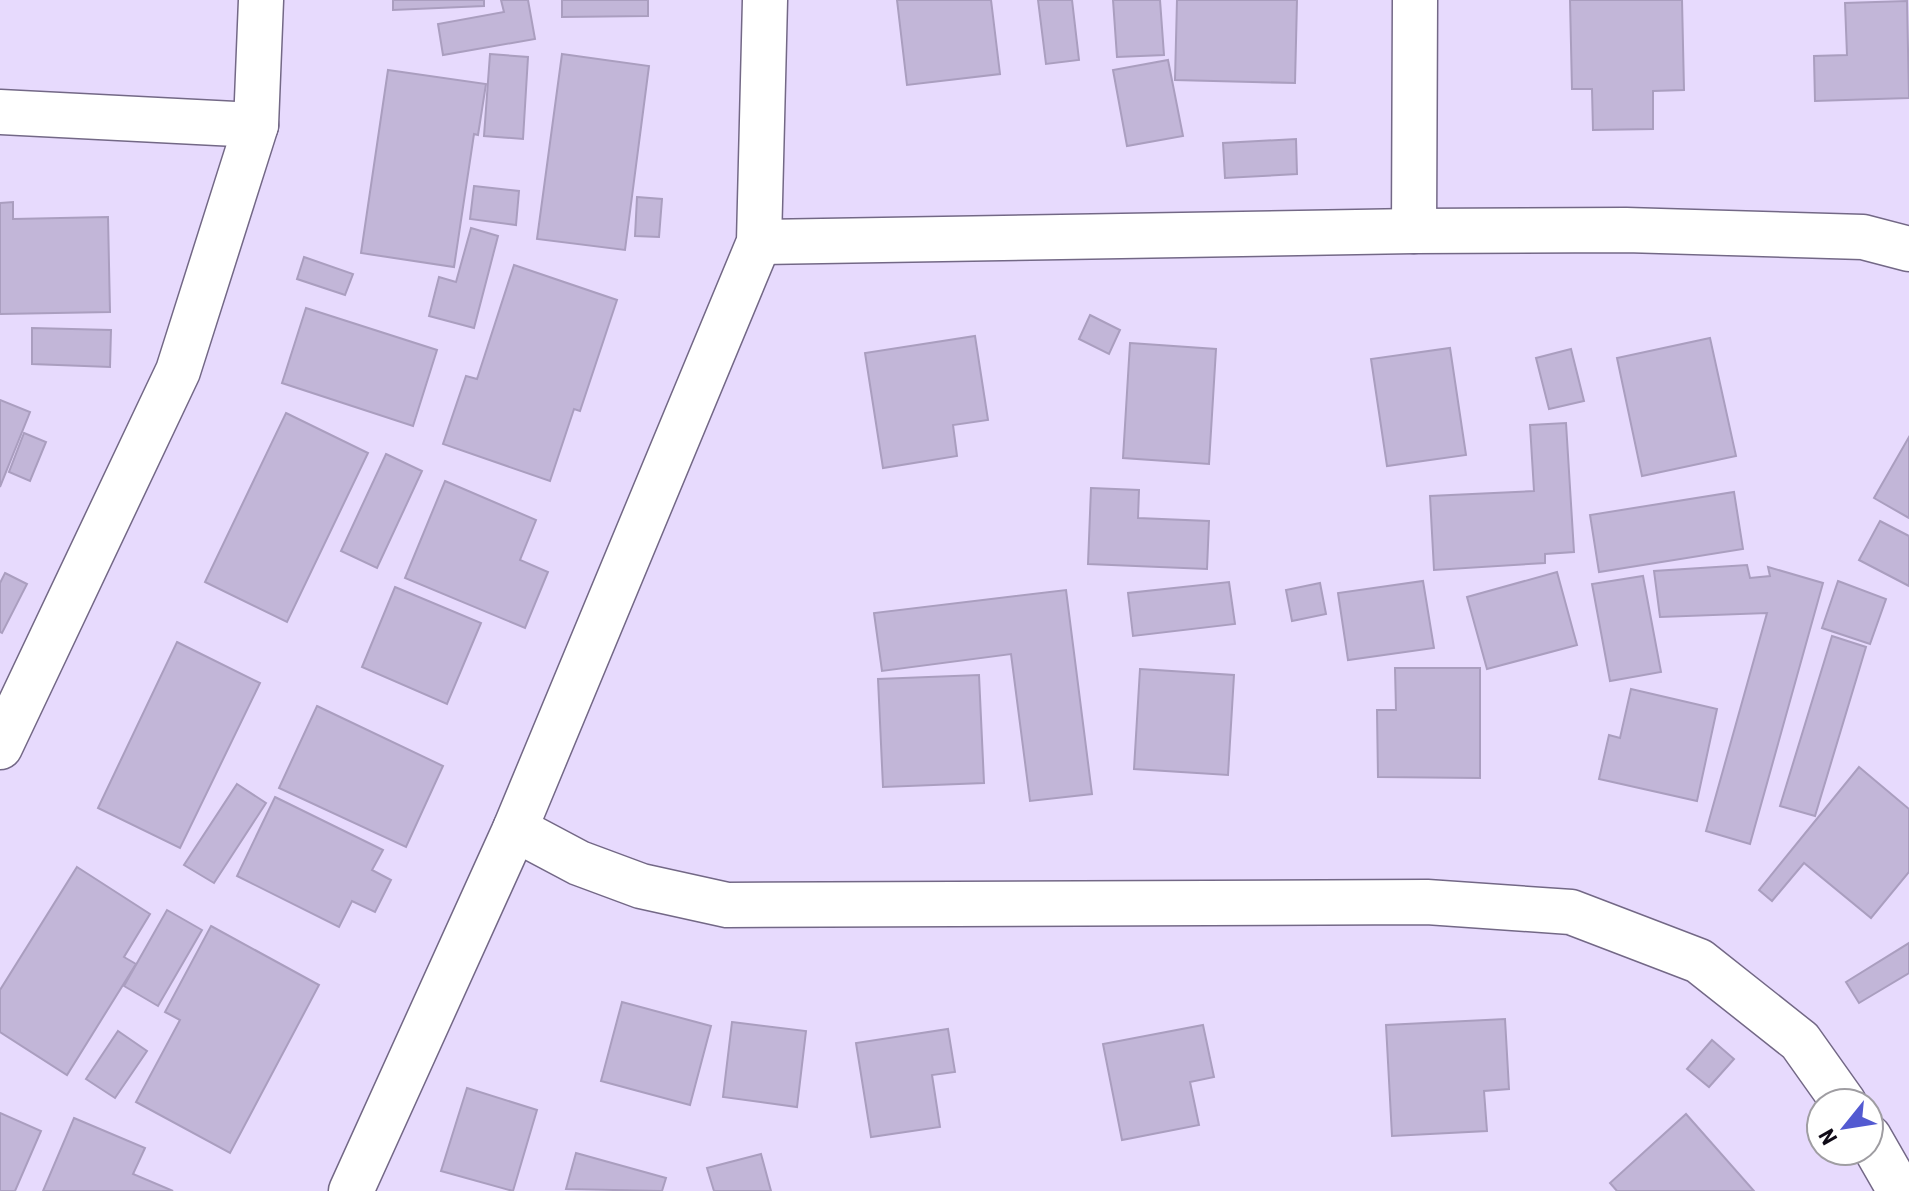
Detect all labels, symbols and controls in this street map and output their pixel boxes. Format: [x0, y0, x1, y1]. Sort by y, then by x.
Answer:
north arrow [1805, 1087, 1885, 1167]
text: N [1814, 1125, 1842, 1149]

